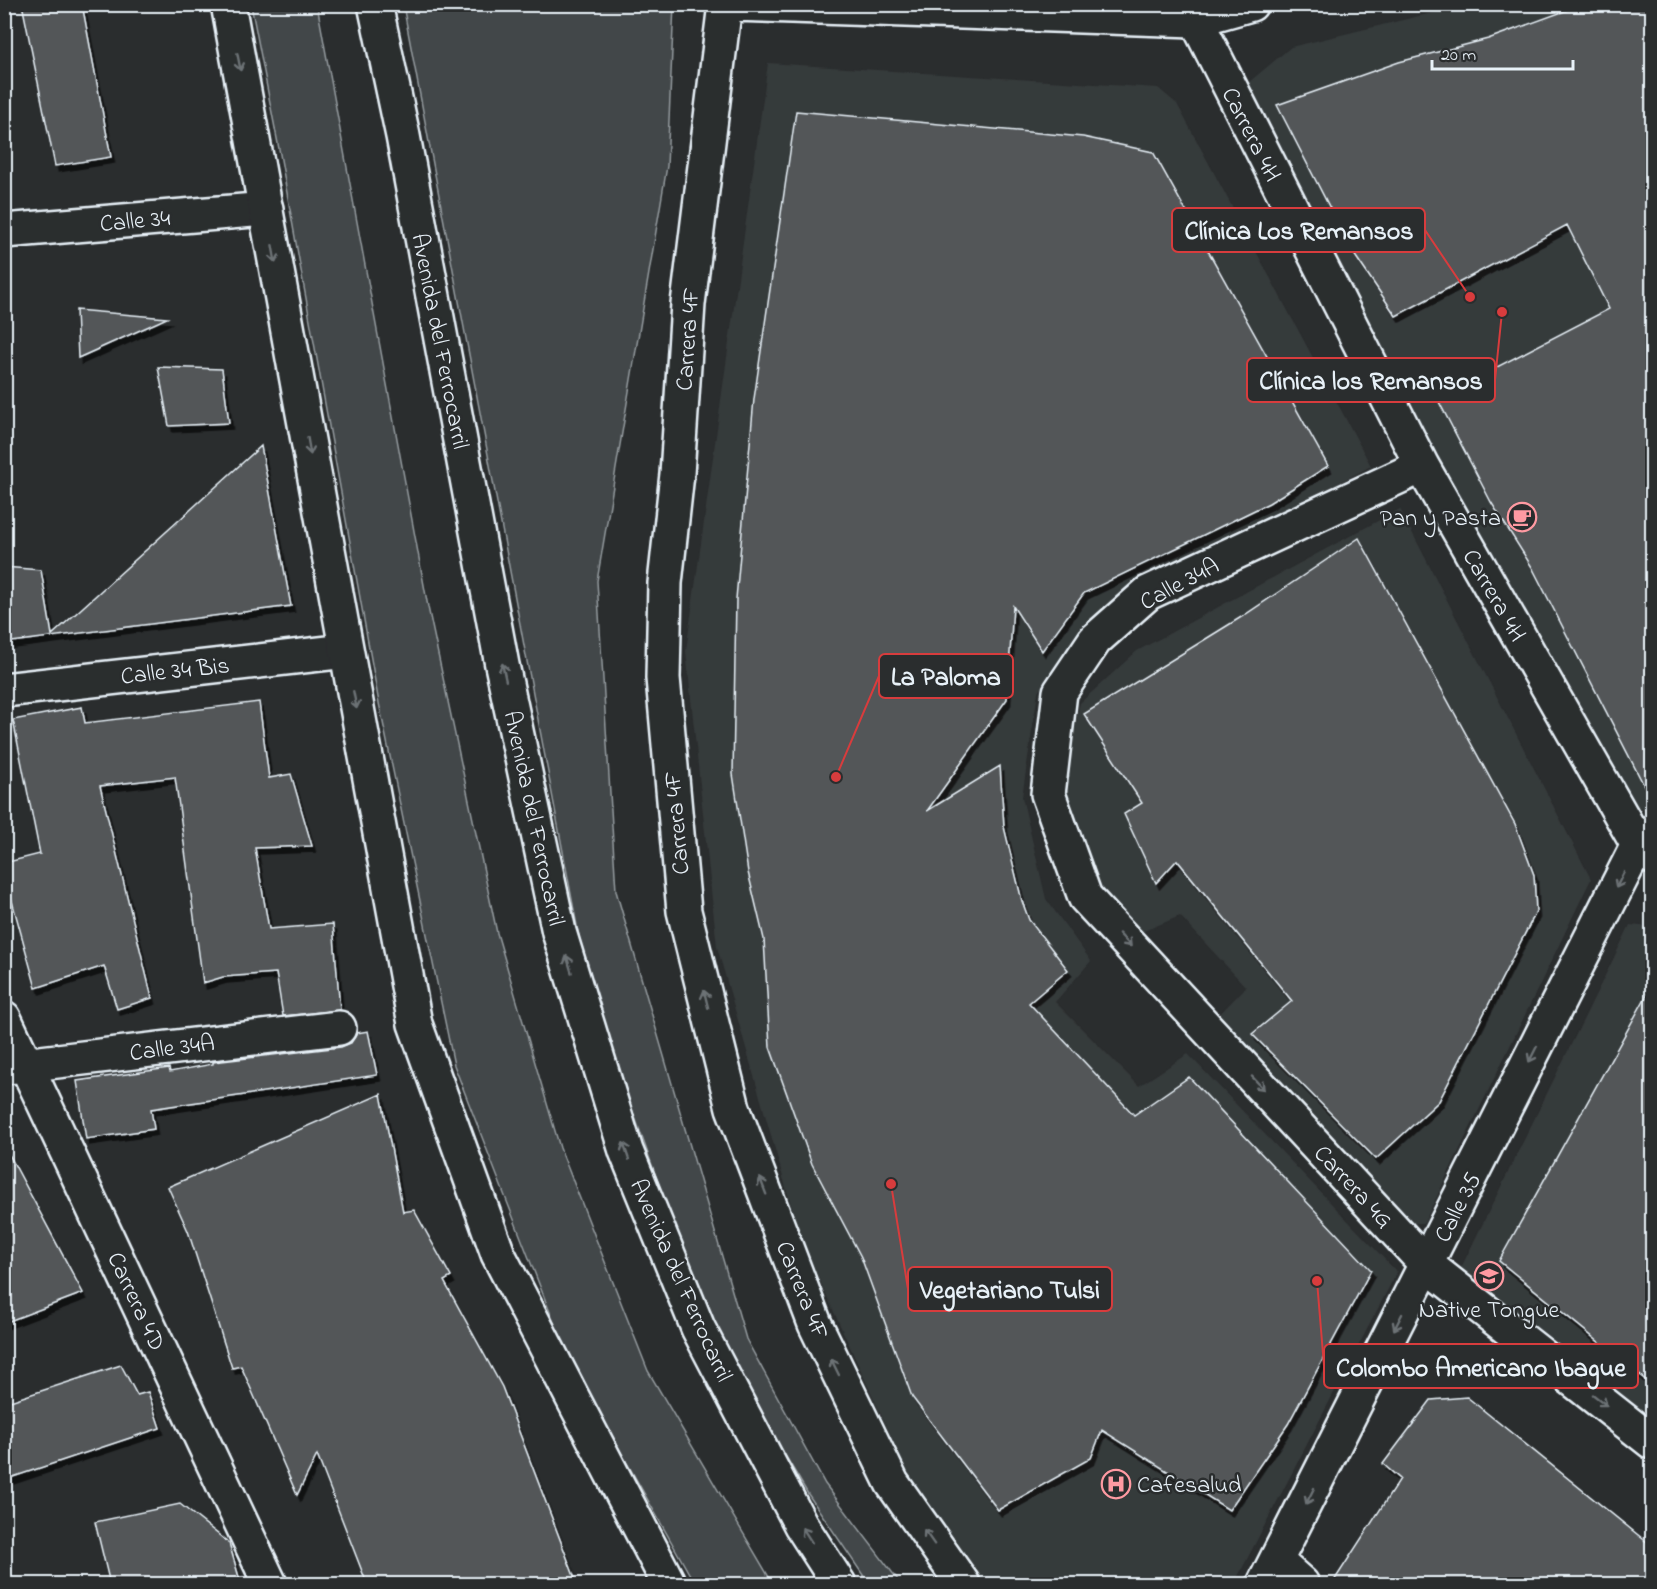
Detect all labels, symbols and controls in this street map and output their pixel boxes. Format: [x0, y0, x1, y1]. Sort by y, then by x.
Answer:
scale bar [1432, 33, 1573, 71]
text: 20 m [1441, 43, 1476, 69]
one-way arrow [234, 52, 245, 71]
street label: Carrera 4H [1211, 82, 1289, 189]
street label: Calle 34 [98, 202, 172, 243]
callout: Clínica Los Remansos [1172, 208, 1425, 252]
text: Clínica Los Remansos [1185, 214, 1413, 252]
street label: Avenida del Ferrocarril [400, 231, 477, 452]
one-way arrow [269, 243, 280, 263]
street label: Carrera 4F [668, 286, 711, 392]
callout: Clínica los Remansos [1247, 358, 1495, 402]
text: Clínica los Remansos [1259, 364, 1483, 402]
one-way arrow [304, 435, 315, 455]
cafe icon: Pan y Pasta [1506, 501, 1538, 533]
place label: Pan y Pasta [1380, 502, 1501, 538]
street label: Carrera 4H [1452, 543, 1533, 649]
street label: Calle 34A [1134, 550, 1226, 621]
street label: Calle 34 Bis [119, 649, 232, 696]
callout: La Paloma [879, 654, 1013, 698]
text: La Paloma [891, 660, 1001, 698]
one-way arrow [497, 662, 509, 681]
one-way arrow [350, 689, 361, 709]
street label: Avenida del Ferrocarril [493, 708, 572, 929]
street label: Carrera 4F [657, 769, 700, 876]
one-way arrow [1614, 871, 1626, 889]
one-way arrow [1118, 932, 1132, 947]
one-way arrow [562, 955, 573, 974]
one-way arrow [700, 990, 711, 1009]
street label: Calle 34A [128, 1027, 217, 1072]
one-way arrow [1527, 1045, 1538, 1063]
one-way arrow [1251, 1075, 1265, 1090]
street label: Carrera 4G [1304, 1138, 1400, 1237]
one-way arrow [620, 1142, 631, 1161]
street label: Calle 35 [1427, 1167, 1492, 1249]
street label: Avenida del Ferrocarril [619, 1174, 740, 1388]
one-way arrow [756, 1177, 767, 1196]
street label: Carrera 4F [765, 1236, 836, 1346]
street label: Carrera 4D [97, 1247, 173, 1357]
school or university icon: Native Tongue [1473, 1260, 1505, 1292]
callout: Vegetariano Tulsi [908, 1267, 1112, 1311]
text: Vegetariano Tulsi [919, 1273, 1100, 1312]
place label: Native Tongue [1419, 1294, 1560, 1329]
one-way arrow [1392, 1313, 1404, 1331]
callout: Colombo Americano Ibague [1324, 1344, 1638, 1388]
text: Colombo Americano Ibague [1336, 1351, 1627, 1390]
one-way arrow [829, 1358, 841, 1376]
one-way arrow [1592, 1394, 1608, 1407]
hospital icon: Cafesalud [1100, 1468, 1132, 1500]
place label: Cafesalud [1137, 1469, 1242, 1504]
one-way arrow [1304, 1487, 1315, 1505]
one-way arrow [801, 1527, 814, 1544]
one-way arrow [923, 1529, 935, 1546]

